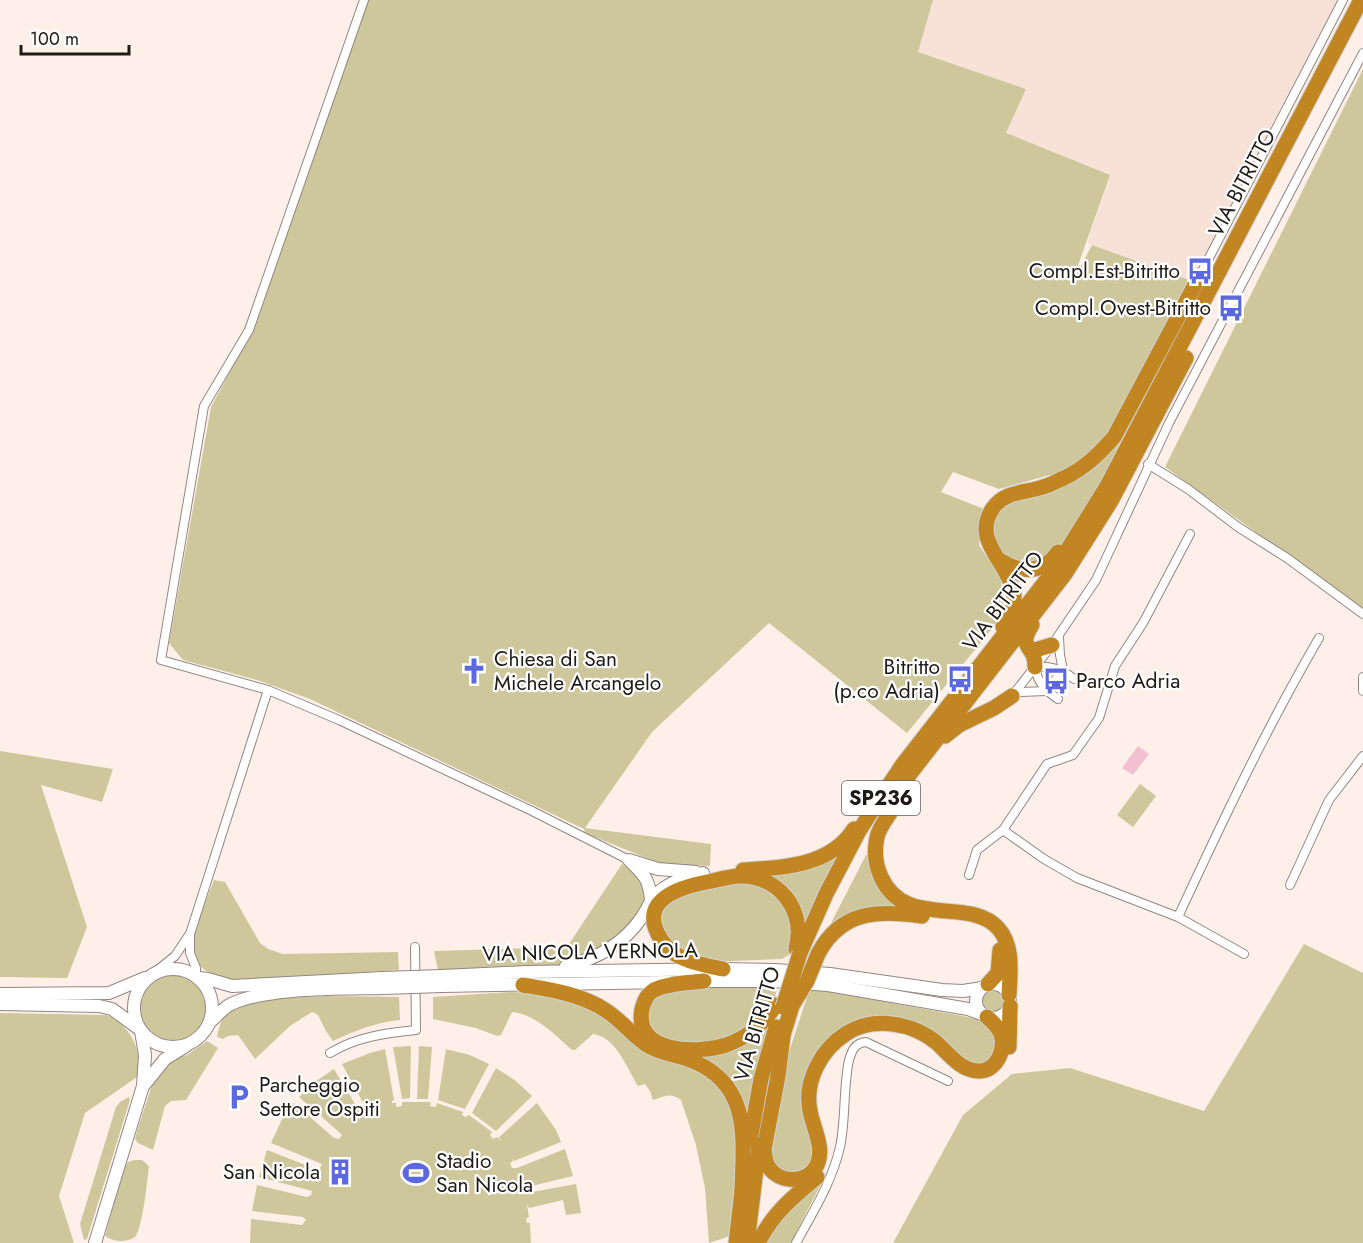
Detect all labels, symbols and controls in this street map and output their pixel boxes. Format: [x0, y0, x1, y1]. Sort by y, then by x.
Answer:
scale bar [21, 18, 129, 56]
text: 100 m [30, 26, 79, 52]
street label: VIA BITRITTO [1201, 124, 1283, 242]
place label: Compl.Est-Bitritto [1029, 256, 1180, 286]
bus stop icon: Compl.Est-Bitritto [1185, 256, 1215, 286]
place label: Compl.Ovest-Bitritto [1035, 293, 1211, 323]
bus stop icon: Compl.Ovest-Bitritto [1216, 293, 1246, 323]
street label: VIA BITRITTO [955, 545, 1051, 657]
place label: Chiesa di San Michele Arcangelo [494, 644, 661, 698]
place label: Bitritto (p.co Adria) [833, 652, 940, 706]
church icon: Chiesa di San Michele Arcangelo [459, 656, 489, 686]
bus stop icon: Bitritto (p.co Adria) [945, 664, 975, 694]
bus stop icon: Parco Adria [1041, 666, 1071, 696]
place label: Parco Adria [1076, 666, 1180, 696]
road number: SP236 [842, 781, 920, 815]
street label: VIA NICOLA VERNOLA [482, 935, 698, 969]
street label: VIA BITRITTO [726, 963, 788, 1085]
place label: Parcheggio Settore Ospiti [259, 1070, 380, 1124]
parking icon: Parcheggio Settore Ospiti [224, 1082, 254, 1112]
place label: Stadio San Nicola [436, 1146, 533, 1200]
place label: San Nicola [223, 1157, 320, 1187]
building icon: San Nicola [325, 1157, 355, 1187]
sports icon: Stadio San Nicola [401, 1158, 431, 1188]

